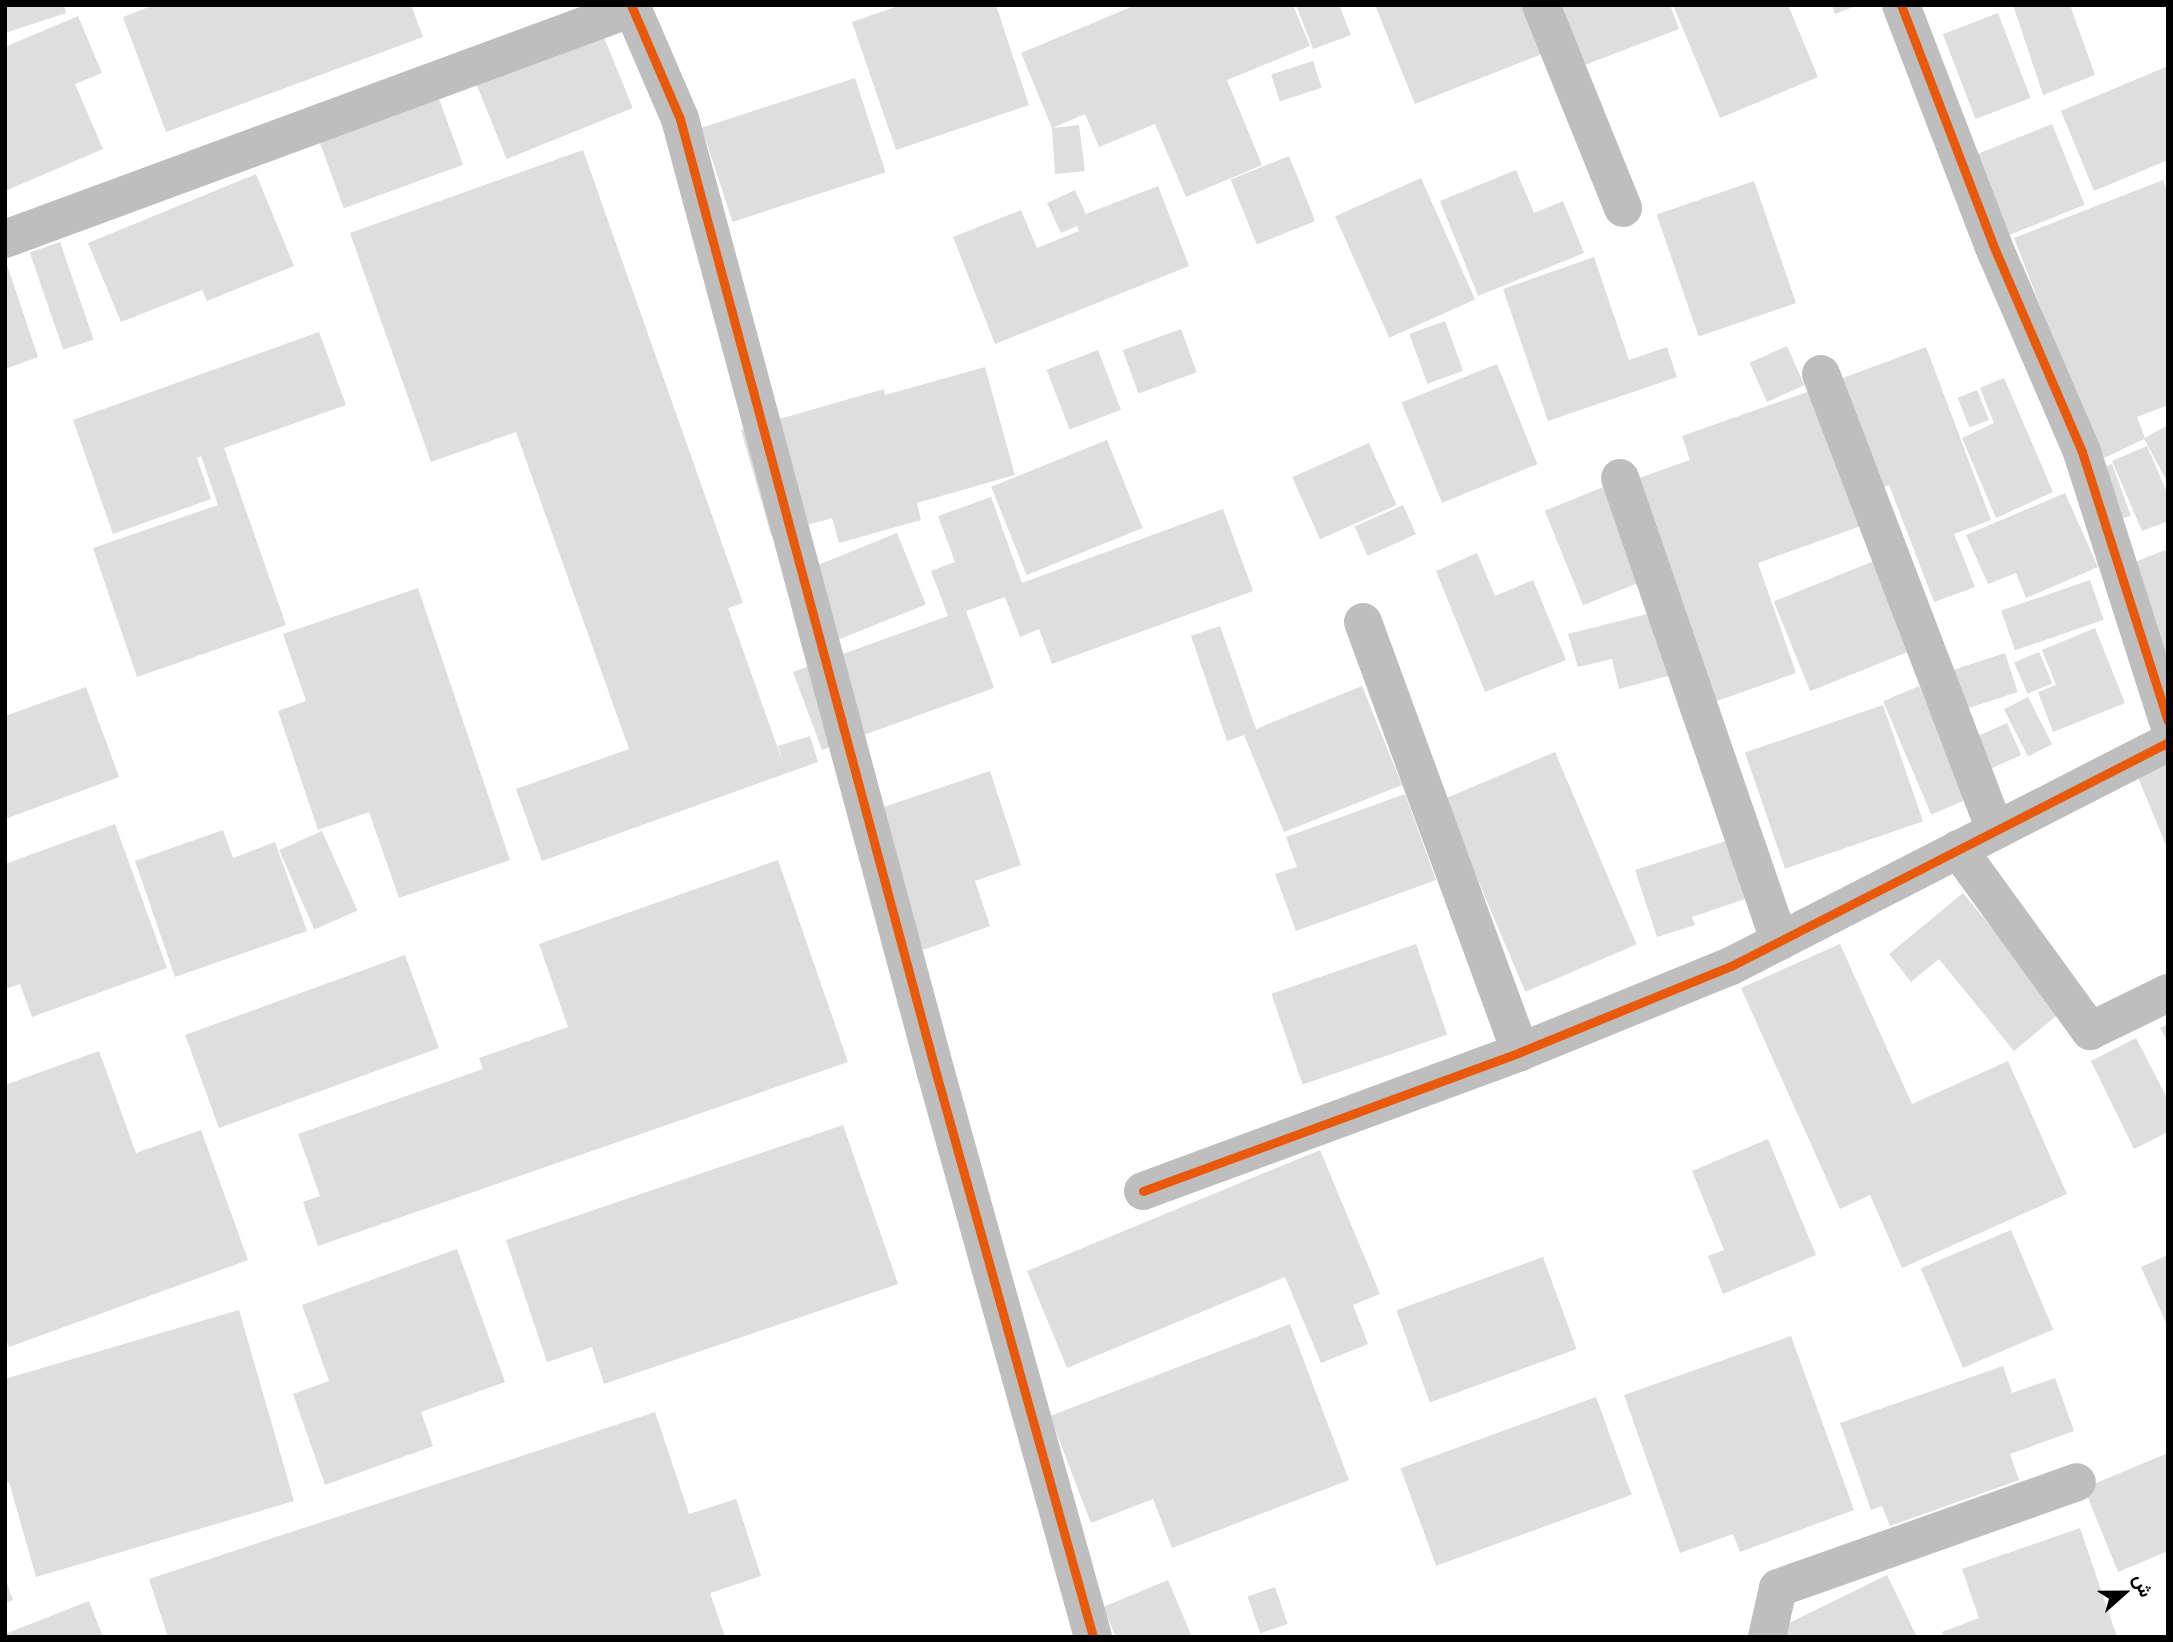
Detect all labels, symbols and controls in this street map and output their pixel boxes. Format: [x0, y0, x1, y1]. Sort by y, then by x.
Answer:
north arrow [2089, 1558, 2159, 1628]
text: ش [2129, 1571, 2158, 1600]

